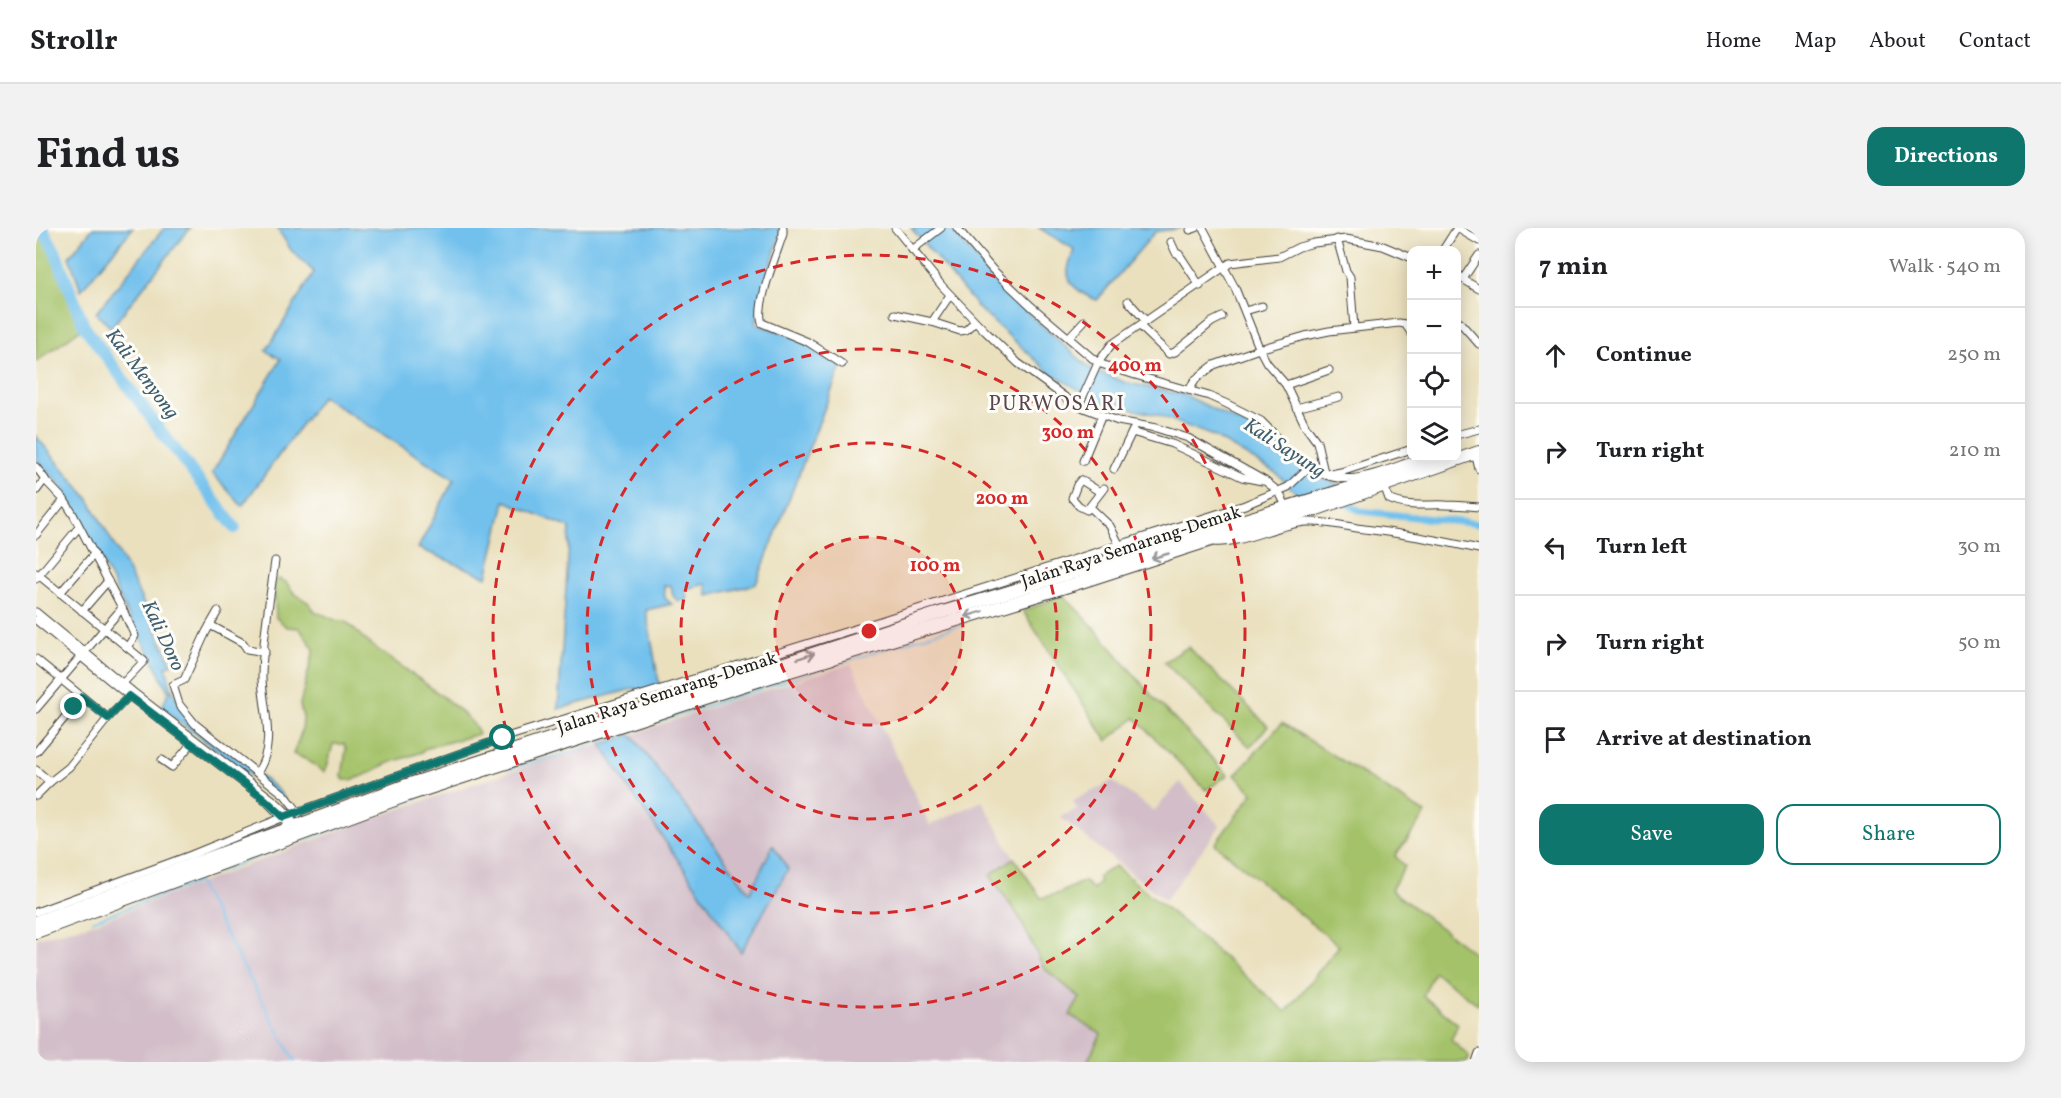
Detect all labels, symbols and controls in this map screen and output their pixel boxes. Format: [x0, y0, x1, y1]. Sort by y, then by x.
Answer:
text: Strollr [30, 22, 118, 61]
text: Home [1706, 27, 1761, 56]
text: Map [1794, 27, 1836, 56]
text: About [1869, 27, 1926, 56]
text: Contact [1959, 27, 2031, 56]
text: Find us [36, 127, 180, 186]
button: Directions [1867, 127, 2025, 186]
map controls [1407, 246, 1461, 462]
button: + [1407, 246, 1461, 300]
text: 7 min [1539, 249, 1608, 285]
text: Walk · 540 m [1889, 253, 2001, 281]
button: − [1407, 300, 1461, 354]
water label: Kali Menyong [98, 323, 185, 426]
icon: ahead [1539, 339, 1572, 372]
text: Continue [1596, 340, 1692, 371]
text: 250 m [1947, 341, 2001, 369]
text: 400 m [1108, 354, 1162, 379]
button: locate [1407, 354, 1461, 408]
district label: PURWOSARI [988, 390, 1126, 419]
button: layers [1407, 408, 1461, 462]
water label: Kali Sayung [1237, 412, 1330, 486]
text: 300 m [1042, 421, 1094, 446]
icon: right [1539, 435, 1572, 468]
text: Turn right [1596, 436, 1704, 467]
text: 210 m [1949, 437, 2001, 465]
text: 200 m [976, 487, 1028, 512]
street label: Jalan Raya Semarang-Demak [1018, 500, 1245, 595]
icon: left [1539, 531, 1572, 564]
text: Turn left [1596, 532, 1687, 563]
text: 30 m [1957, 533, 2001, 561]
one-way arrow [1151, 551, 1170, 563]
text: 100 m [910, 554, 960, 579]
water label: Kali Doro [134, 596, 191, 676]
one-way arrow [965, 610, 984, 621]
centre of rings [859, 621, 879, 641]
icon: right [1539, 627, 1572, 660]
text: Turn right [1596, 628, 1704, 659]
text: 50 m [1958, 629, 2001, 657]
street label: Jalan Raya Semarang-Demak [554, 646, 781, 741]
one-way arrow [796, 650, 815, 661]
route end [60, 693, 86, 719]
icon: arrive [1539, 723, 1572, 756]
route start [489, 724, 515, 750]
text: Arrive at destination [1596, 724, 1812, 755]
button: Save [1539, 804, 1764, 865]
button: Share [1776, 804, 2001, 865]

